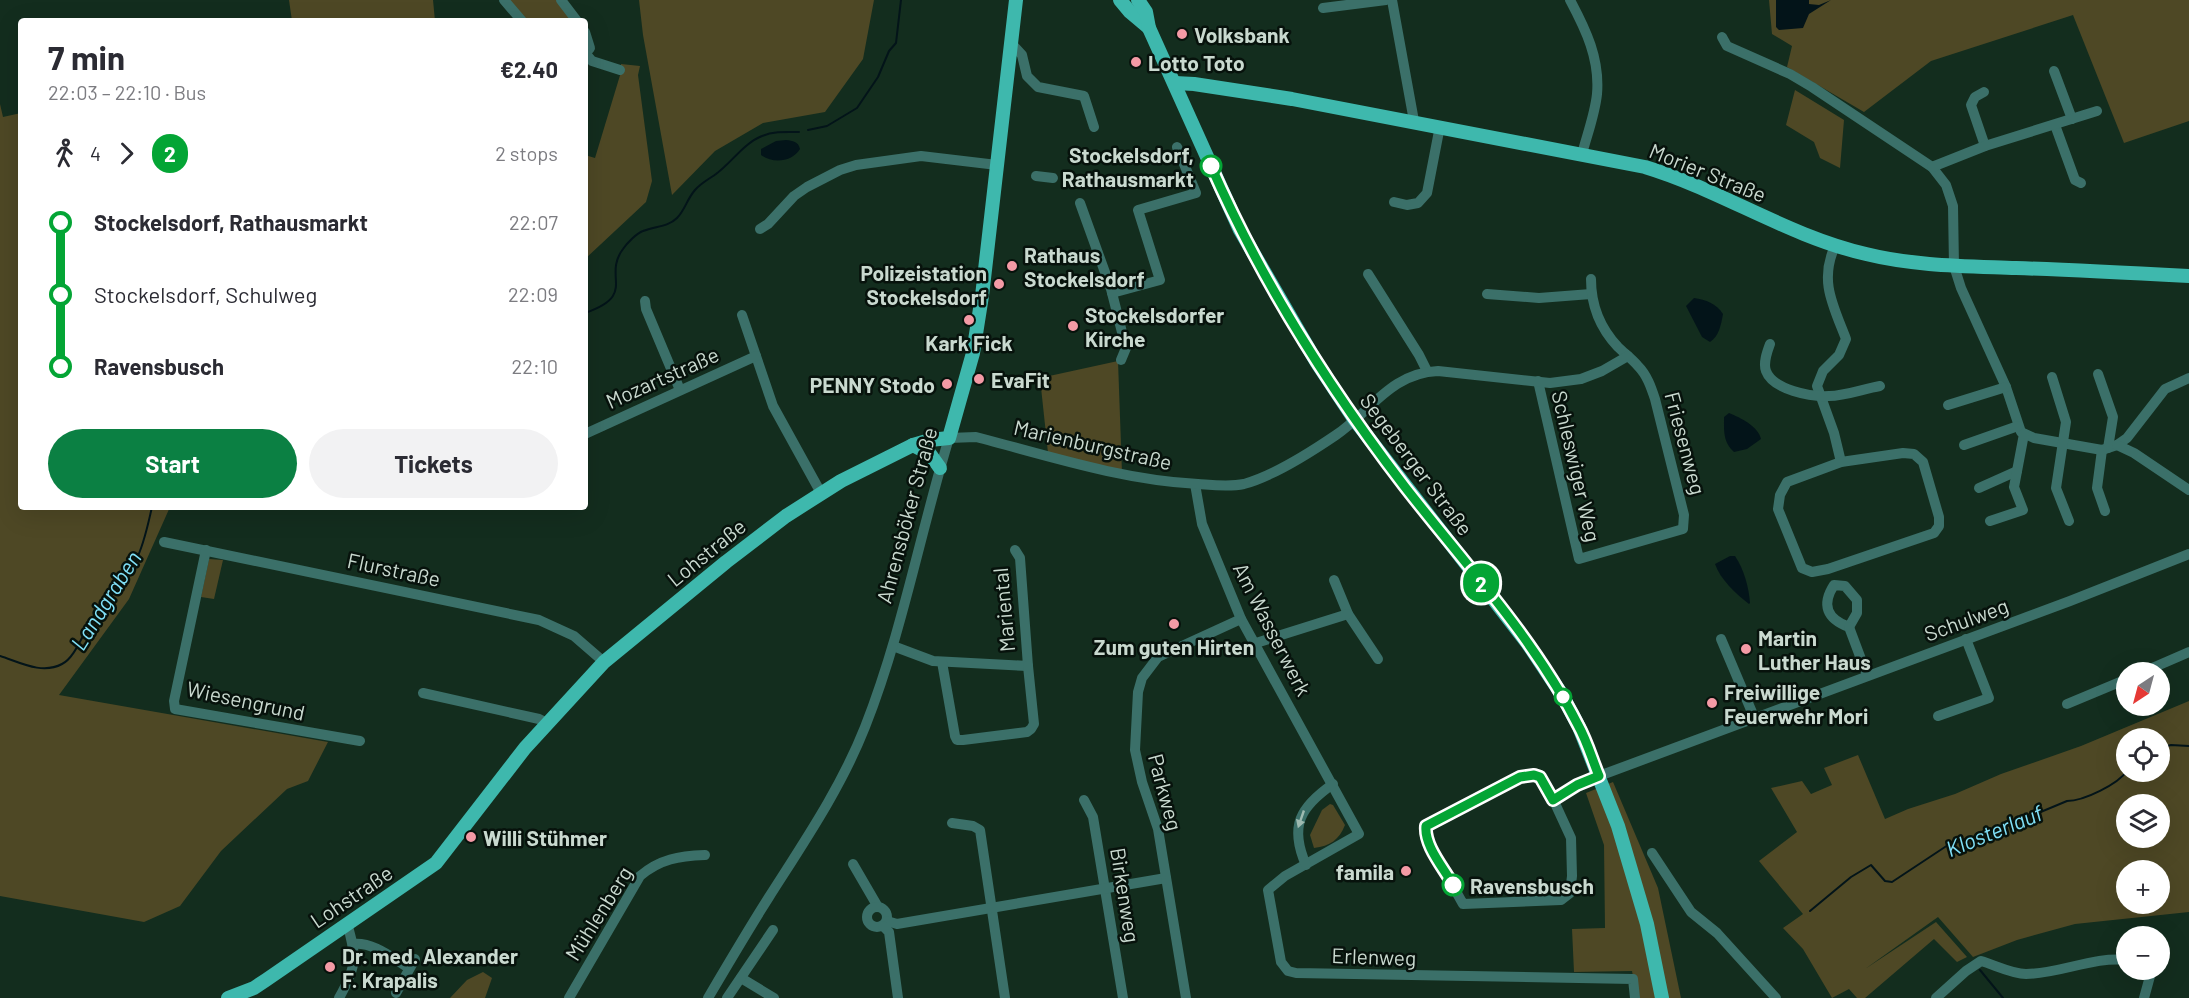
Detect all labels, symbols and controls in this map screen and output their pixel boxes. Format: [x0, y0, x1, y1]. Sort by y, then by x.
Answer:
place label: Volksbank [1194, 22, 1290, 47]
marker: Volksbank [1175, 27, 1189, 41]
text: 7 min [48, 37, 125, 77]
place label: Lotto Toto [1148, 50, 1245, 75]
marker: Lotto Toto [1129, 55, 1143, 69]
text: €2.40 [500, 56, 558, 82]
text: 22:03 – 22:10 · Bus [48, 80, 206, 104]
icon: walk [48, 137, 81, 170]
icon: forward [110, 137, 143, 170]
street label: Morier Straße [1646, 137, 1770, 207]
text: 4 [90, 141, 101, 165]
text: 2 [164, 141, 176, 166]
text: 2 stops [495, 141, 558, 165]
place label: Stockelsdorf, Rathausmarkt [1062, 142, 1194, 191]
marker: Stockelsdorf, Rathausmarkt [1200, 155, 1222, 177]
text: Stockelsdorf, Rathausmarkt [94, 209, 368, 235]
text: 22:07 [509, 210, 558, 234]
place label: Rathaus Stockelsdorf [1024, 242, 1145, 291]
marker: Rathaus Stockelsdorf [1005, 259, 1019, 273]
place label: Polizeistation Stockelsdorf [861, 260, 987, 309]
marker: Polizeistation Stockelsdorf [992, 277, 1006, 291]
text: Stockelsdorf, Schulweg [94, 281, 317, 307]
text: 22:09 [508, 282, 558, 306]
place label: Stockelsdorfer Kirche [1085, 302, 1224, 351]
marker: Kark Fick [962, 313, 976, 327]
marker: Stockelsdorfer Kirche [1066, 319, 1080, 333]
place label: Kark Fick [925, 330, 1013, 355]
street label: Mozartstraße [602, 341, 722, 413]
text: Ravensbusch [94, 353, 224, 379]
text: 22:10 [511, 354, 558, 378]
place label: EvaFit [991, 367, 1050, 392]
place label: PENNY Stodo [810, 372, 935, 397]
marker: EvaFit [972, 372, 986, 386]
marker: PENNY Stodo [940, 377, 954, 391]
street label: Segeberger Straße [1356, 388, 1478, 540]
street label: Schleswiger Weg [1547, 388, 1607, 544]
street label: Friesenweg [1660, 389, 1712, 497]
street label: Marienburgstraße [1012, 414, 1174, 474]
street label: Ahrensböker Straße [870, 424, 942, 606]
button: Start [48, 429, 297, 498]
button: Tickets [309, 429, 558, 498]
street label: Lohstraße [662, 513, 750, 591]
water label: Landgraben [64, 546, 146, 654]
street label: Flurstraße [345, 547, 443, 591]
street label: Am Wasserwerk [1229, 558, 1317, 700]
line badge: 2 [1462, 564, 1500, 602]
street label: Mariental [987, 567, 1019, 653]
text: 2 [1475, 571, 1487, 596]
street label: Schulweg [1920, 592, 2012, 646]
marker: Zum guten Hirten [1167, 617, 1181, 631]
place label: Martin Luther Haus [1758, 625, 1871, 674]
place label: Zum guten Hirten [1094, 634, 1254, 659]
marker: Martin Luther Haus [1739, 642, 1753, 656]
north arrow [2116, 662, 2170, 716]
map controls [2116, 662, 2170, 980]
street label: Wiesengrund [185, 675, 307, 725]
place label: Freiwillige Feuerwehr Mori [1724, 679, 1868, 728]
unlabelled marker [1554, 688, 1572, 706]
marker: Freiwillige Feuerwehr Mori [1705, 696, 1719, 710]
button: locate [2116, 728, 2170, 782]
street label: Parkweg [1144, 751, 1188, 833]
button: layers [2116, 794, 2170, 848]
water label: Klosterlauf [1942, 798, 2047, 861]
one-way arrow [1296, 810, 1306, 828]
place label: Willi Stühmer [483, 825, 607, 850]
marker: Willi Stühmer [464, 830, 478, 844]
street label: Birkenweg [1106, 846, 1146, 944]
street label: Lohstraße [305, 859, 397, 933]
place label: famila [1336, 859, 1394, 884]
button: + [2116, 860, 2170, 914]
street label: Mühlenberg [559, 861, 637, 965]
marker: famila [1399, 864, 1413, 878]
place label: Ravensbusch [1470, 873, 1594, 898]
marker: Ravensbusch [1442, 874, 1464, 896]
button: − [2116, 926, 2170, 980]
street label: Erlenweg [1331, 942, 1417, 970]
place label: Dr. med. Alexander F. Krapalis [342, 943, 518, 992]
marker: Dr. med. Alexander F. Krapalis [323, 960, 337, 974]

